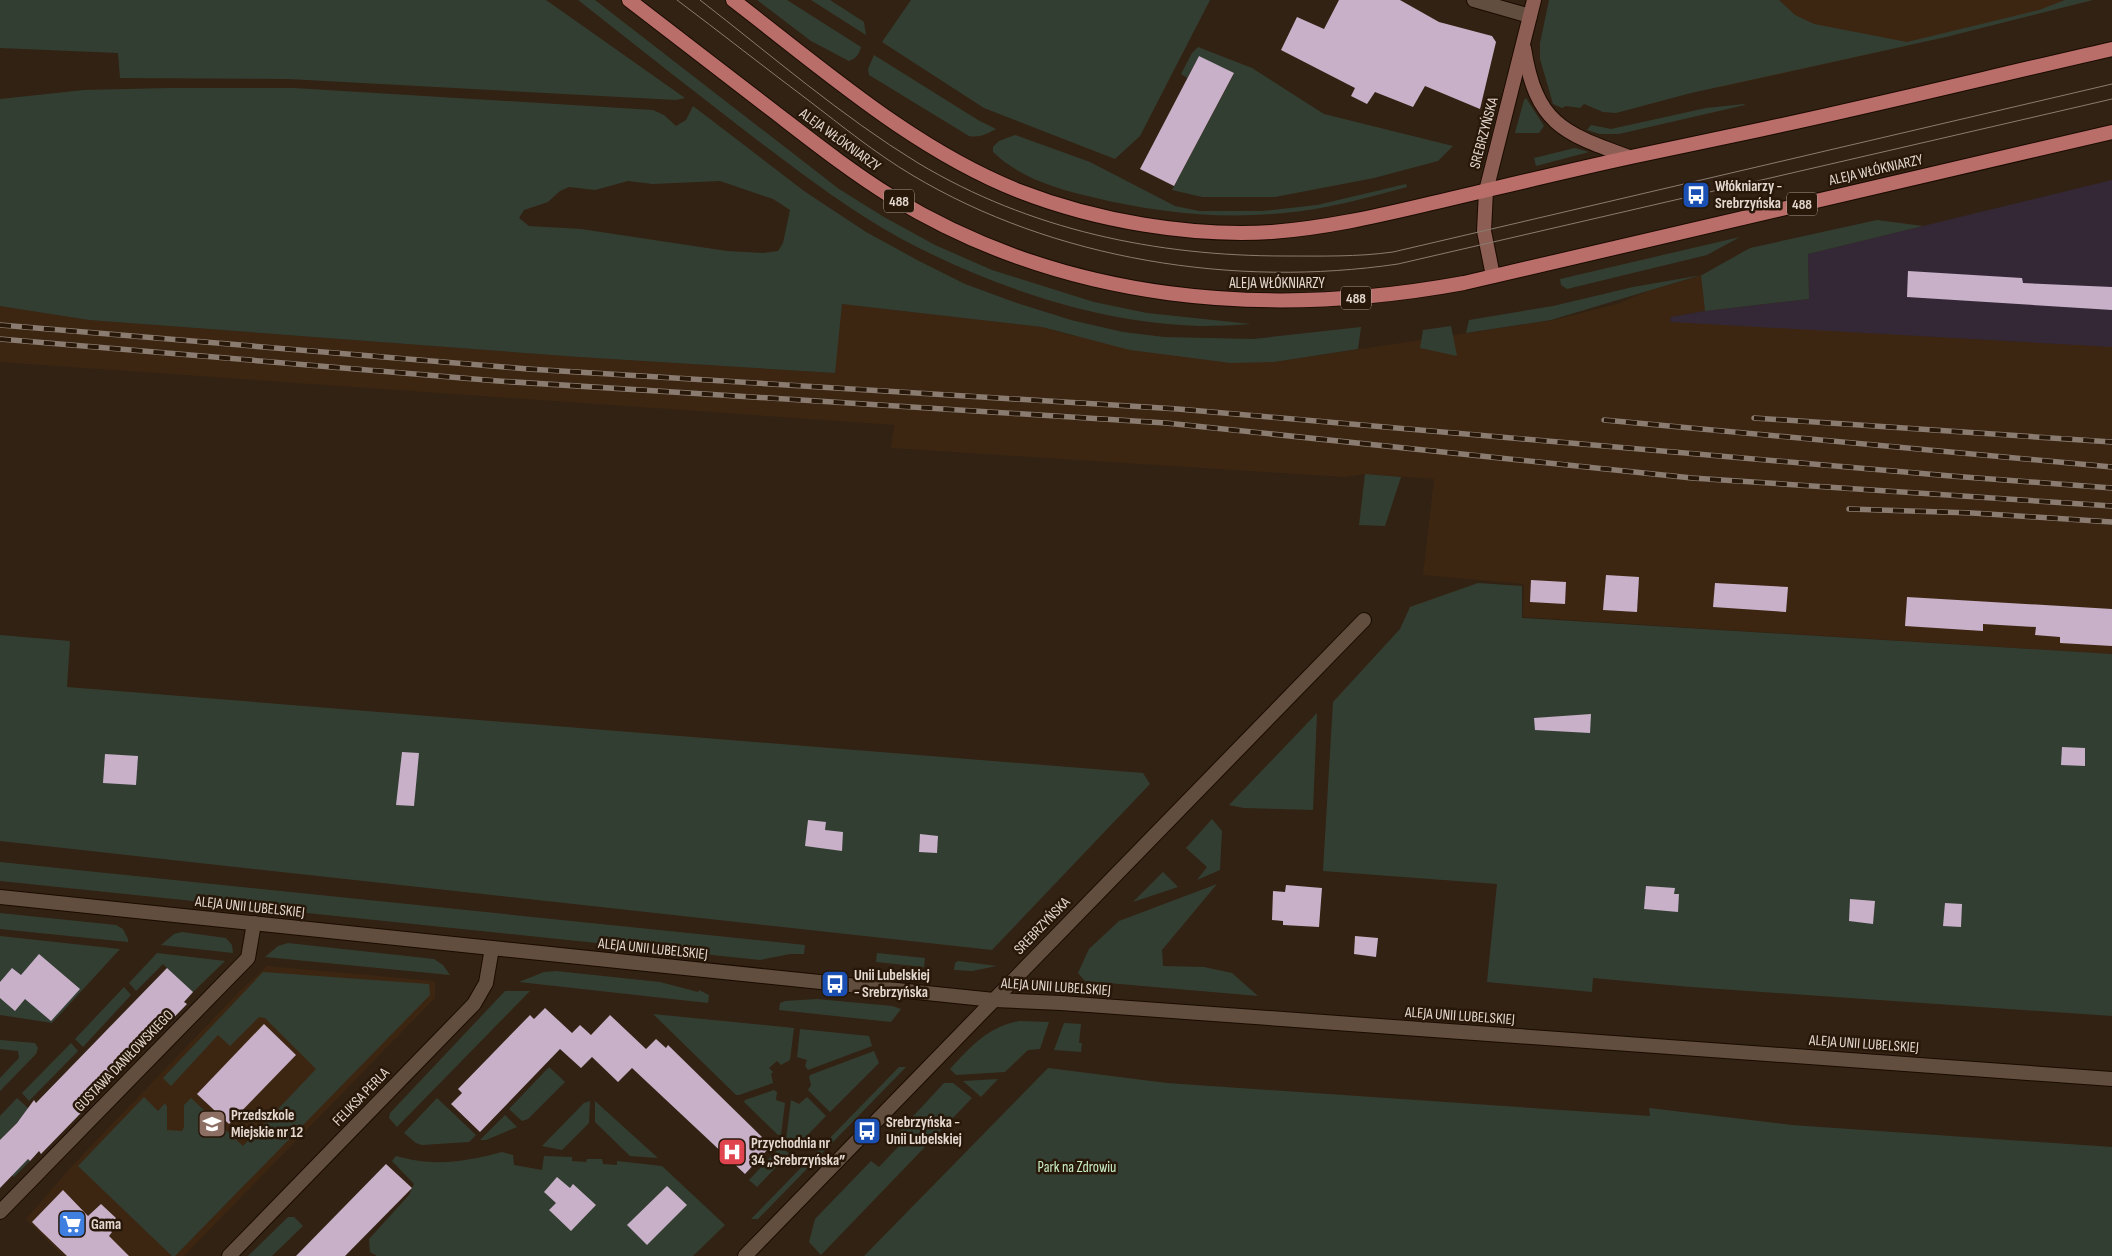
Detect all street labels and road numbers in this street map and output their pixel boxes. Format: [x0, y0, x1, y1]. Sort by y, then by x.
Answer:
street label: SREBRZYŃSKA [1465, 95, 1503, 171]
street label: ALEJA WŁÓKNIARZY [795, 104, 885, 176]
street label: ALEJA WŁÓKNIARZY [1826, 150, 1926, 190]
road number: 488 [884, 190, 914, 212]
road number: 488 [1787, 192, 1817, 215]
street label: ALEJA WŁÓKNIARZY [1228, 274, 1326, 293]
road number: 488 [1341, 286, 1371, 310]
street label: ALEJA UNII LUBELSKIEJ [193, 892, 306, 922]
street label: SREBRZYŃSKA [1010, 893, 1075, 959]
street label: ALEJA UNII LUBELSKIEJ [596, 934, 709, 964]
street label: ALEJA UNII LUBELSKIEJ [999, 974, 1112, 1000]
street label: ALEJA UNII LUBELSKIEJ [1403, 1003, 1516, 1029]
street label: GUSTAWA DANIŁOWSKIEGO [70, 1006, 178, 1116]
street label: ALEJA UNII LUBELSKIEJ [1807, 1031, 1920, 1057]
street label: FELIKSA PERLA [328, 1063, 394, 1130]

